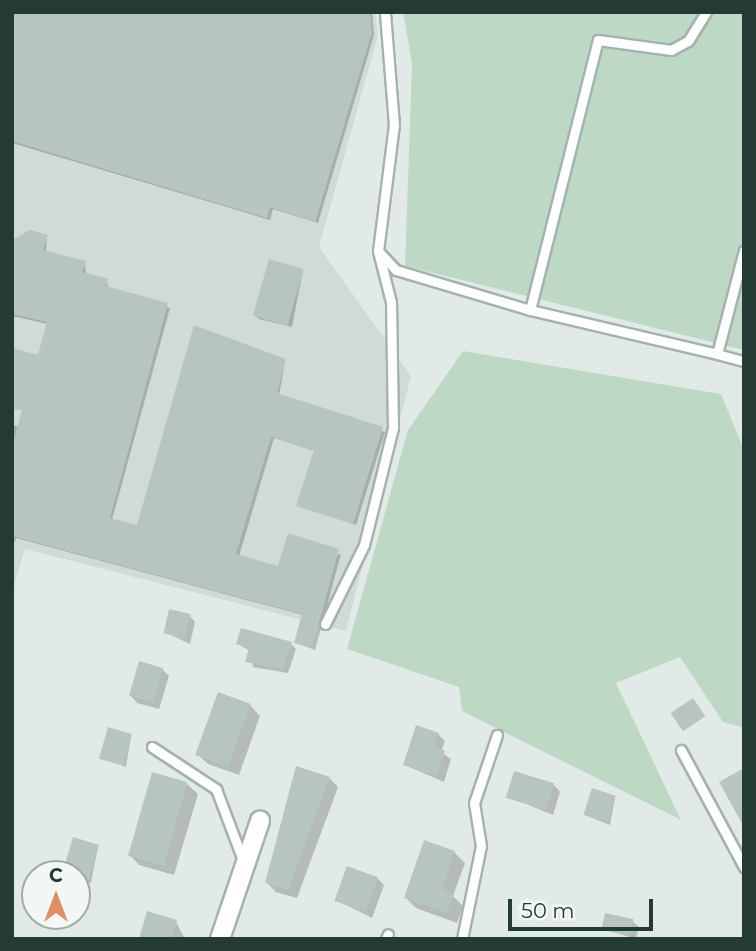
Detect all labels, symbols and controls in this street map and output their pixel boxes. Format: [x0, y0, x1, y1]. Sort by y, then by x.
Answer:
north arrow [21, 860, 91, 930]
text: С [49, 864, 63, 887]
scale bar [511, 884, 656, 928]
text: 50 m [521, 898, 575, 923]

